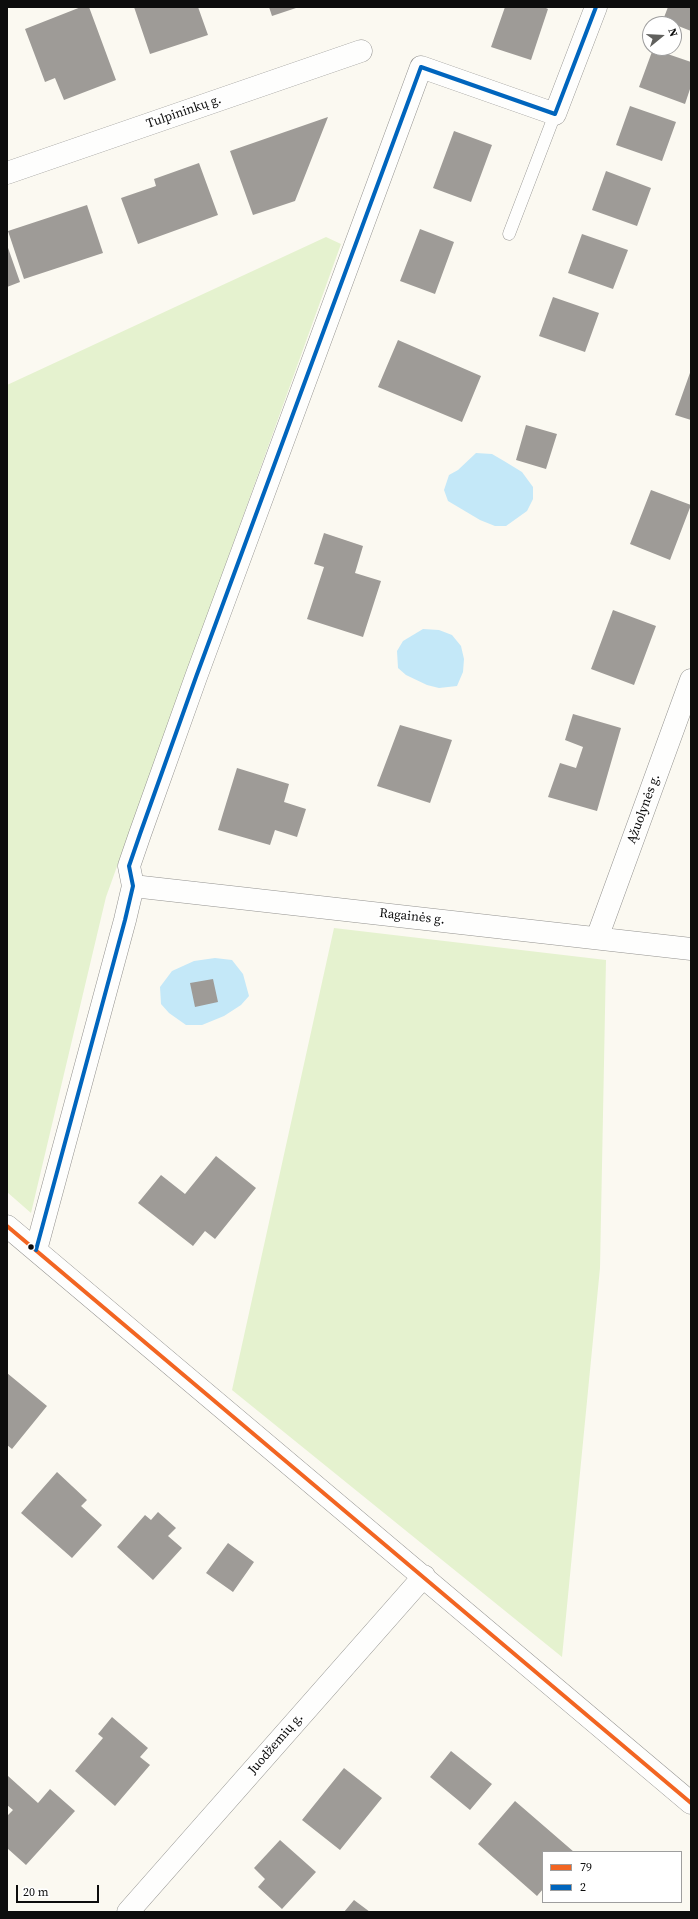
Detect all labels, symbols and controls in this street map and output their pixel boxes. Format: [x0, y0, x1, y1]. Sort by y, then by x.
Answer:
north arrow [642, 16, 682, 56]
text: N [665, 26, 681, 39]
street label: Tulpininkų g. [144, 92, 224, 132]
street label: Ąžuolynės g. [624, 772, 664, 846]
street label: Ragainės g. [379, 906, 445, 928]
unlabelled marker [26, 1242, 36, 1252]
street label: Juodžemių g. [245, 1710, 307, 1778]
legend [542, 1851, 682, 1903]
text: 79 [580, 1859, 592, 1875]
scale bar [18, 1877, 101, 1903]
text: 2 [580, 1879, 586, 1895]
text: 20 m [23, 1884, 49, 1900]

